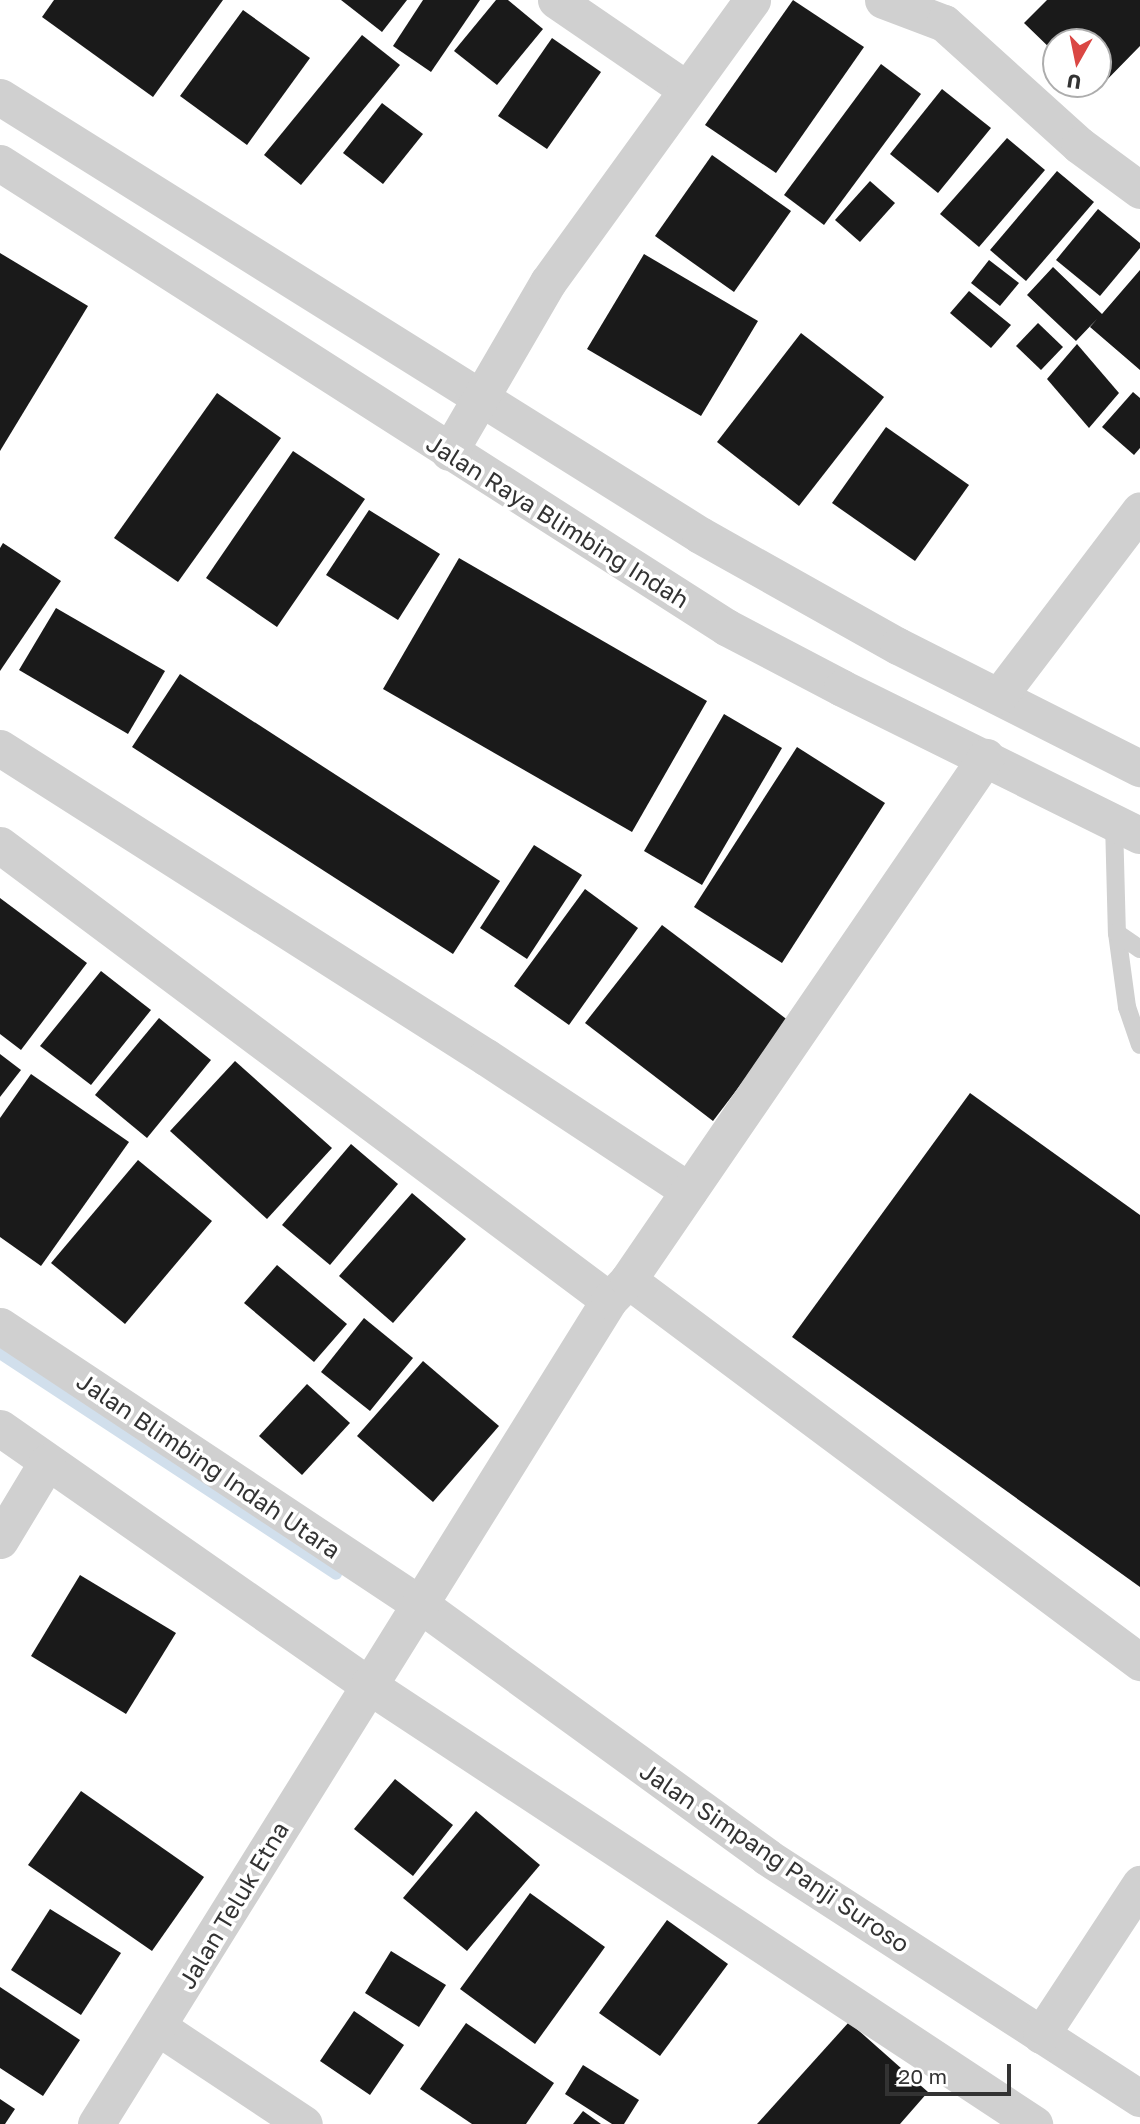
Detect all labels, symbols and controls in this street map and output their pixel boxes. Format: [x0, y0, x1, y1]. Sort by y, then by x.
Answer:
north arrow [1042, 28, 1112, 98]
text: U [1065, 70, 1083, 95]
street label: Jalan Raya Blimbing Indah [422, 428, 694, 614]
street label: Jalan Blimbing Indah Utara [72, 1366, 346, 1564]
street label: Jalan Simpang Panji Suroso [635, 1756, 915, 1958]
street label: Jalan Teluk Etna [172, 1816, 294, 1994]
scale bar [888, 2050, 1014, 2094]
text: 20 m [898, 2063, 947, 2089]

